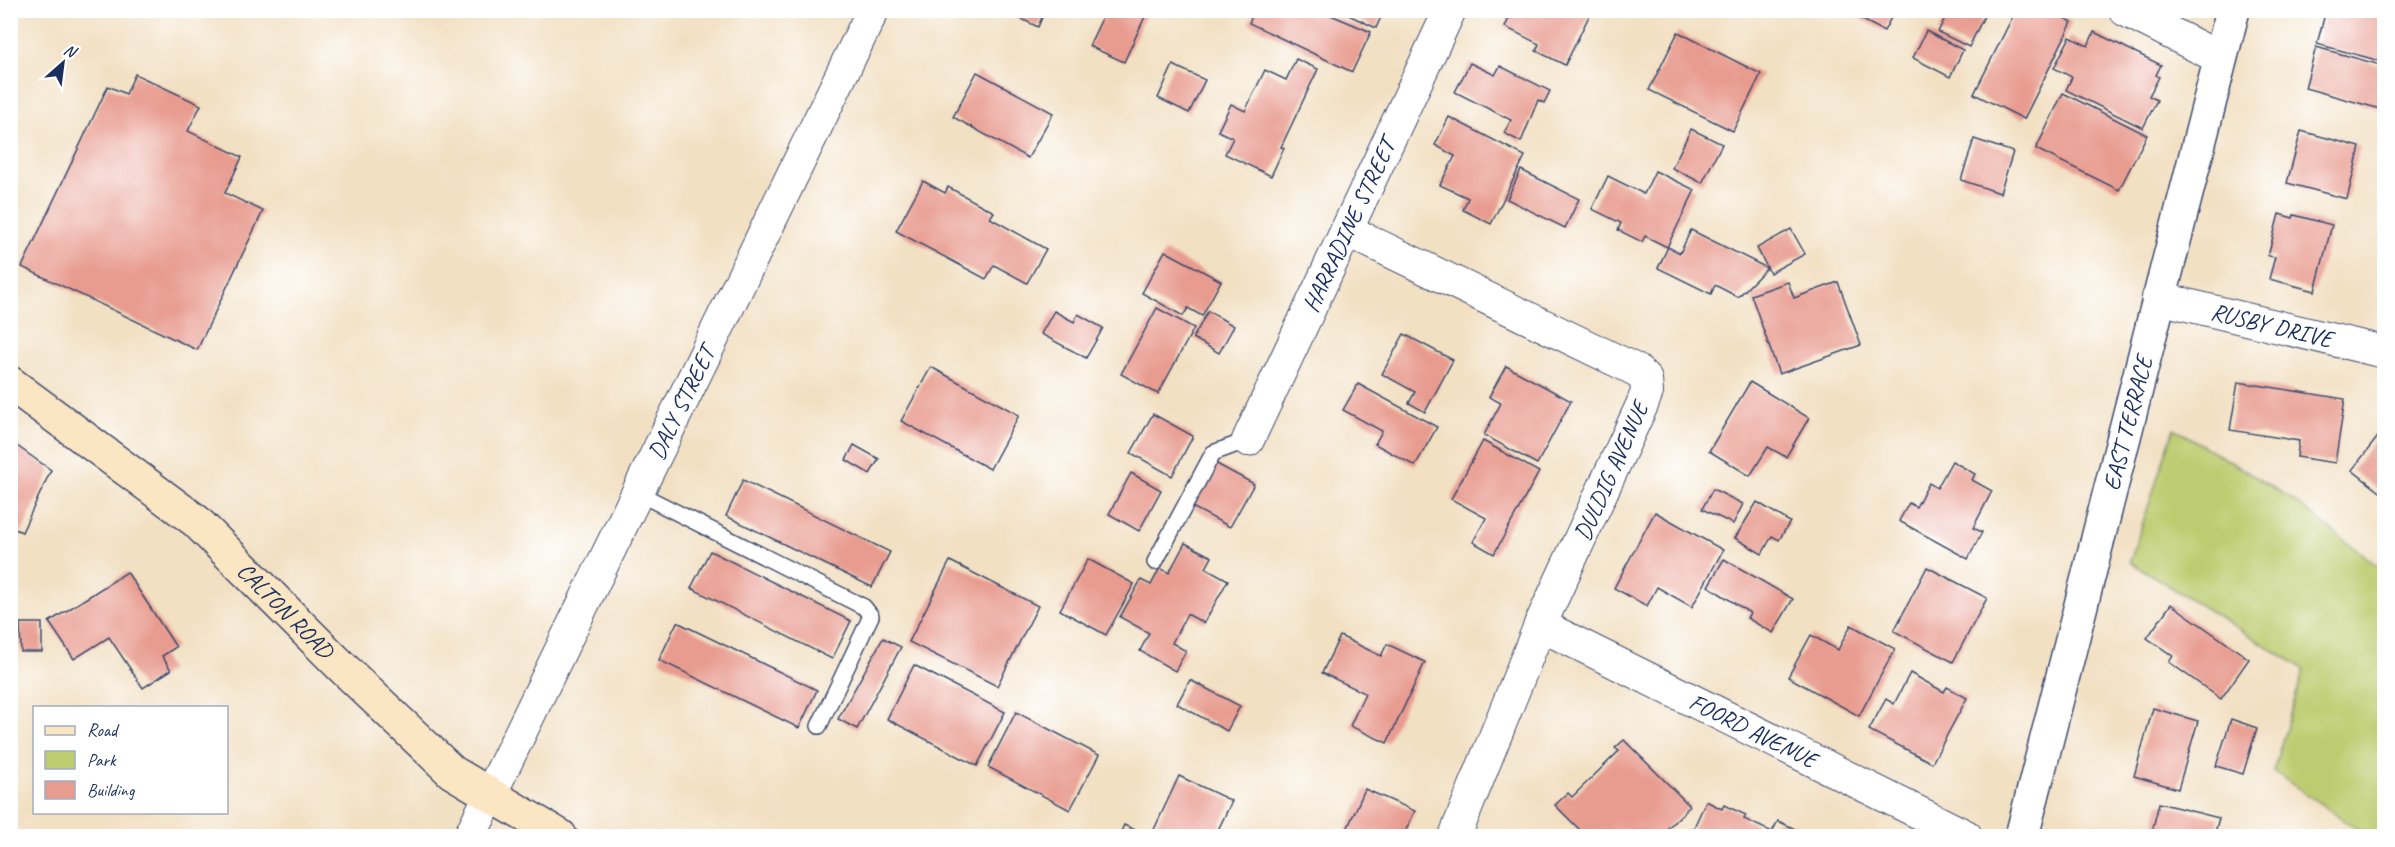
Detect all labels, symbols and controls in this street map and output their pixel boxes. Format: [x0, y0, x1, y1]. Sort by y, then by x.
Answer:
north arrow [33, 33, 93, 93]
text: N [61, 39, 81, 63]
street label: HARRADINE STREET [1295, 129, 1405, 317]
street label: RUSBY DRIVE [2208, 296, 2338, 355]
street label: DALY STREET [641, 337, 724, 464]
street label: EAST TERRACE [2096, 350, 2160, 493]
street label: DULDIG AVENUE [1567, 394, 1656, 545]
street label: CALTON ROAD [231, 556, 341, 666]
street label: FOORD AVENUE [1684, 686, 1825, 776]
legend [33, 706, 228, 814]
text: Road [87, 719, 120, 741]
text: Park [87, 749, 117, 771]
text: Building [87, 779, 136, 801]

